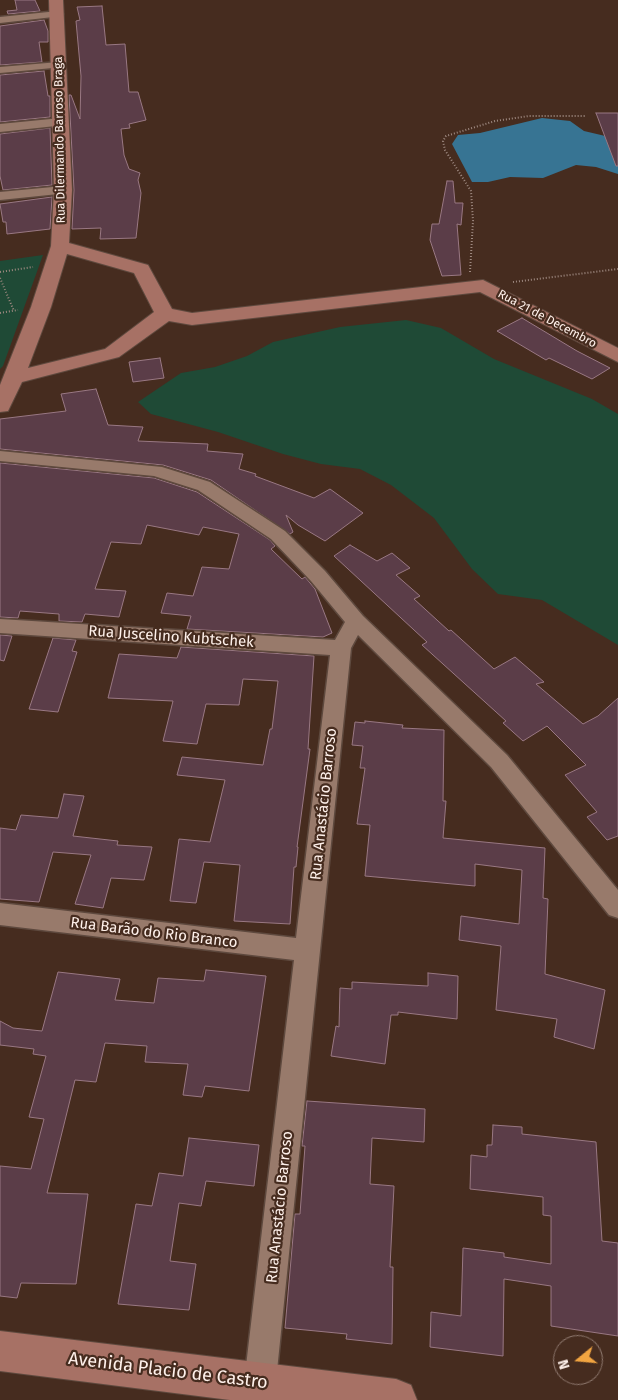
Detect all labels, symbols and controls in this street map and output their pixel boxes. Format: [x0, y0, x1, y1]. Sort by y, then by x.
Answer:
street label: Rua Dilermando Barroso Braga [51, 56, 69, 224]
street label: Rua 21 de Decembro [495, 287, 599, 351]
street label: Rua Juscelino Kubtschek [88, 622, 254, 652]
street label: Rua Anastácio Barroso [307, 727, 341, 881]
street label: Rua Barão do Rio Branco [69, 914, 239, 952]
street label: Rua Anastácio Barroso [263, 1130, 297, 1284]
north arrow [553, 1335, 603, 1385]
street label: Avenida Placio de Castro [67, 1348, 269, 1394]
text: N [555, 1357, 574, 1371]

